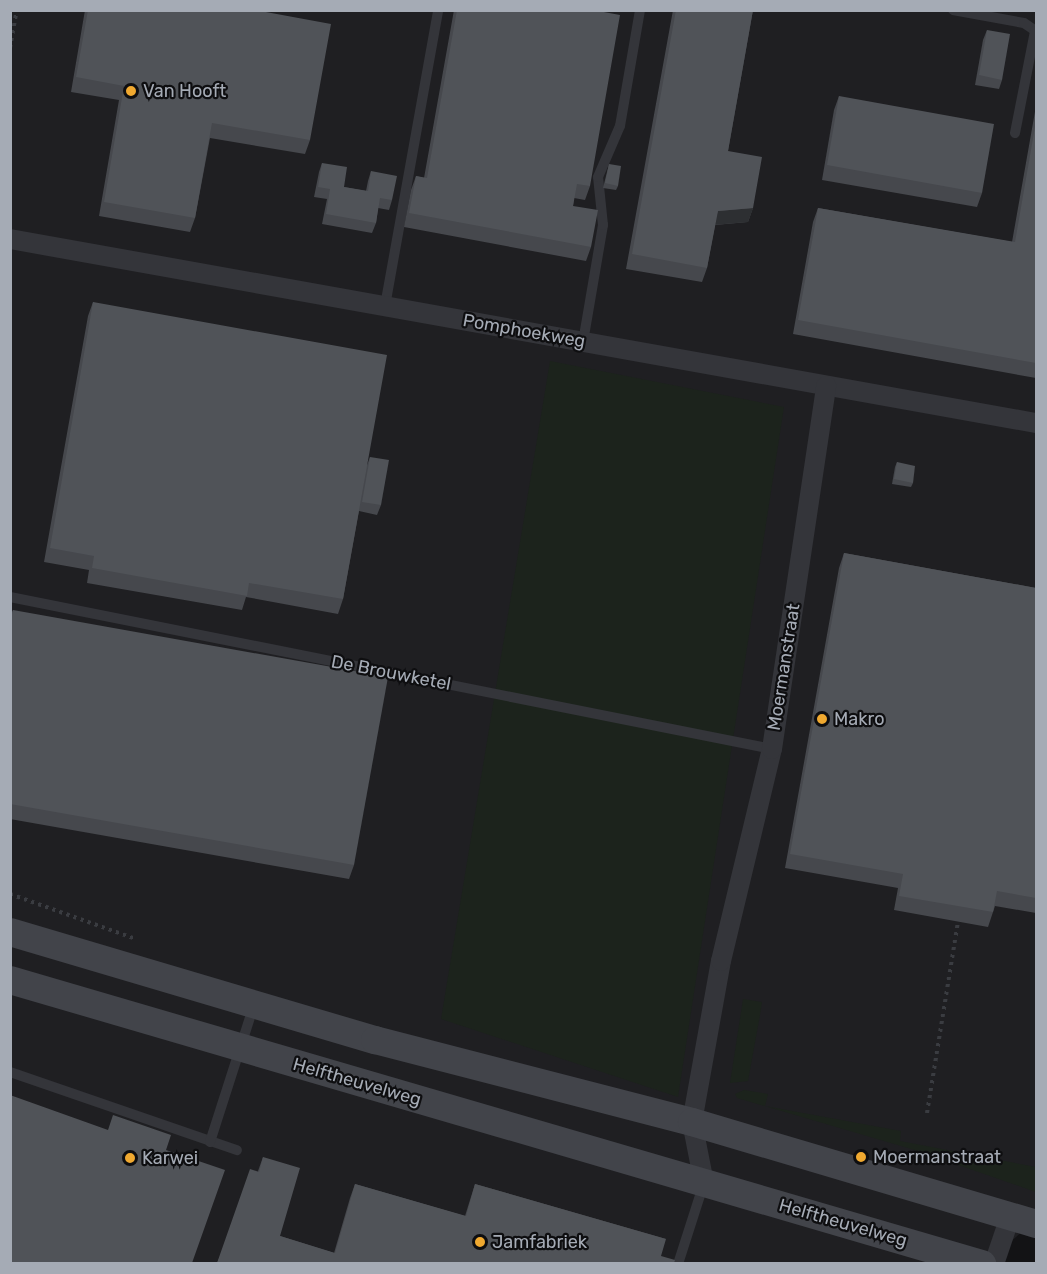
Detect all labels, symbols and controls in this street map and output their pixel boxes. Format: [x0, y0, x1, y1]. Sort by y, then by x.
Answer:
place label: Van Hooft [143, 80, 226, 102]
marker: Van Hooft [124, 84, 138, 98]
street label: Pomphoekweg [461, 310, 587, 352]
street label: Moermanstraat [763, 602, 805, 732]
street label: De Brouwketel [329, 651, 453, 695]
place label: Makro [834, 708, 885, 730]
marker: Makro [815, 712, 829, 726]
street label: Helftheuvelweg [290, 1053, 424, 1111]
place label: Moermanstraat [873, 1146, 1001, 1168]
place label: Karwei [142, 1147, 198, 1169]
marker: Moermanstraat [854, 1150, 868, 1164]
marker: Karwei [123, 1151, 137, 1165]
street label: Helftheuvelweg [776, 1194, 910, 1252]
place label: Jamfabriek [492, 1231, 587, 1253]
marker: Jamfabriek [473, 1235, 487, 1249]

